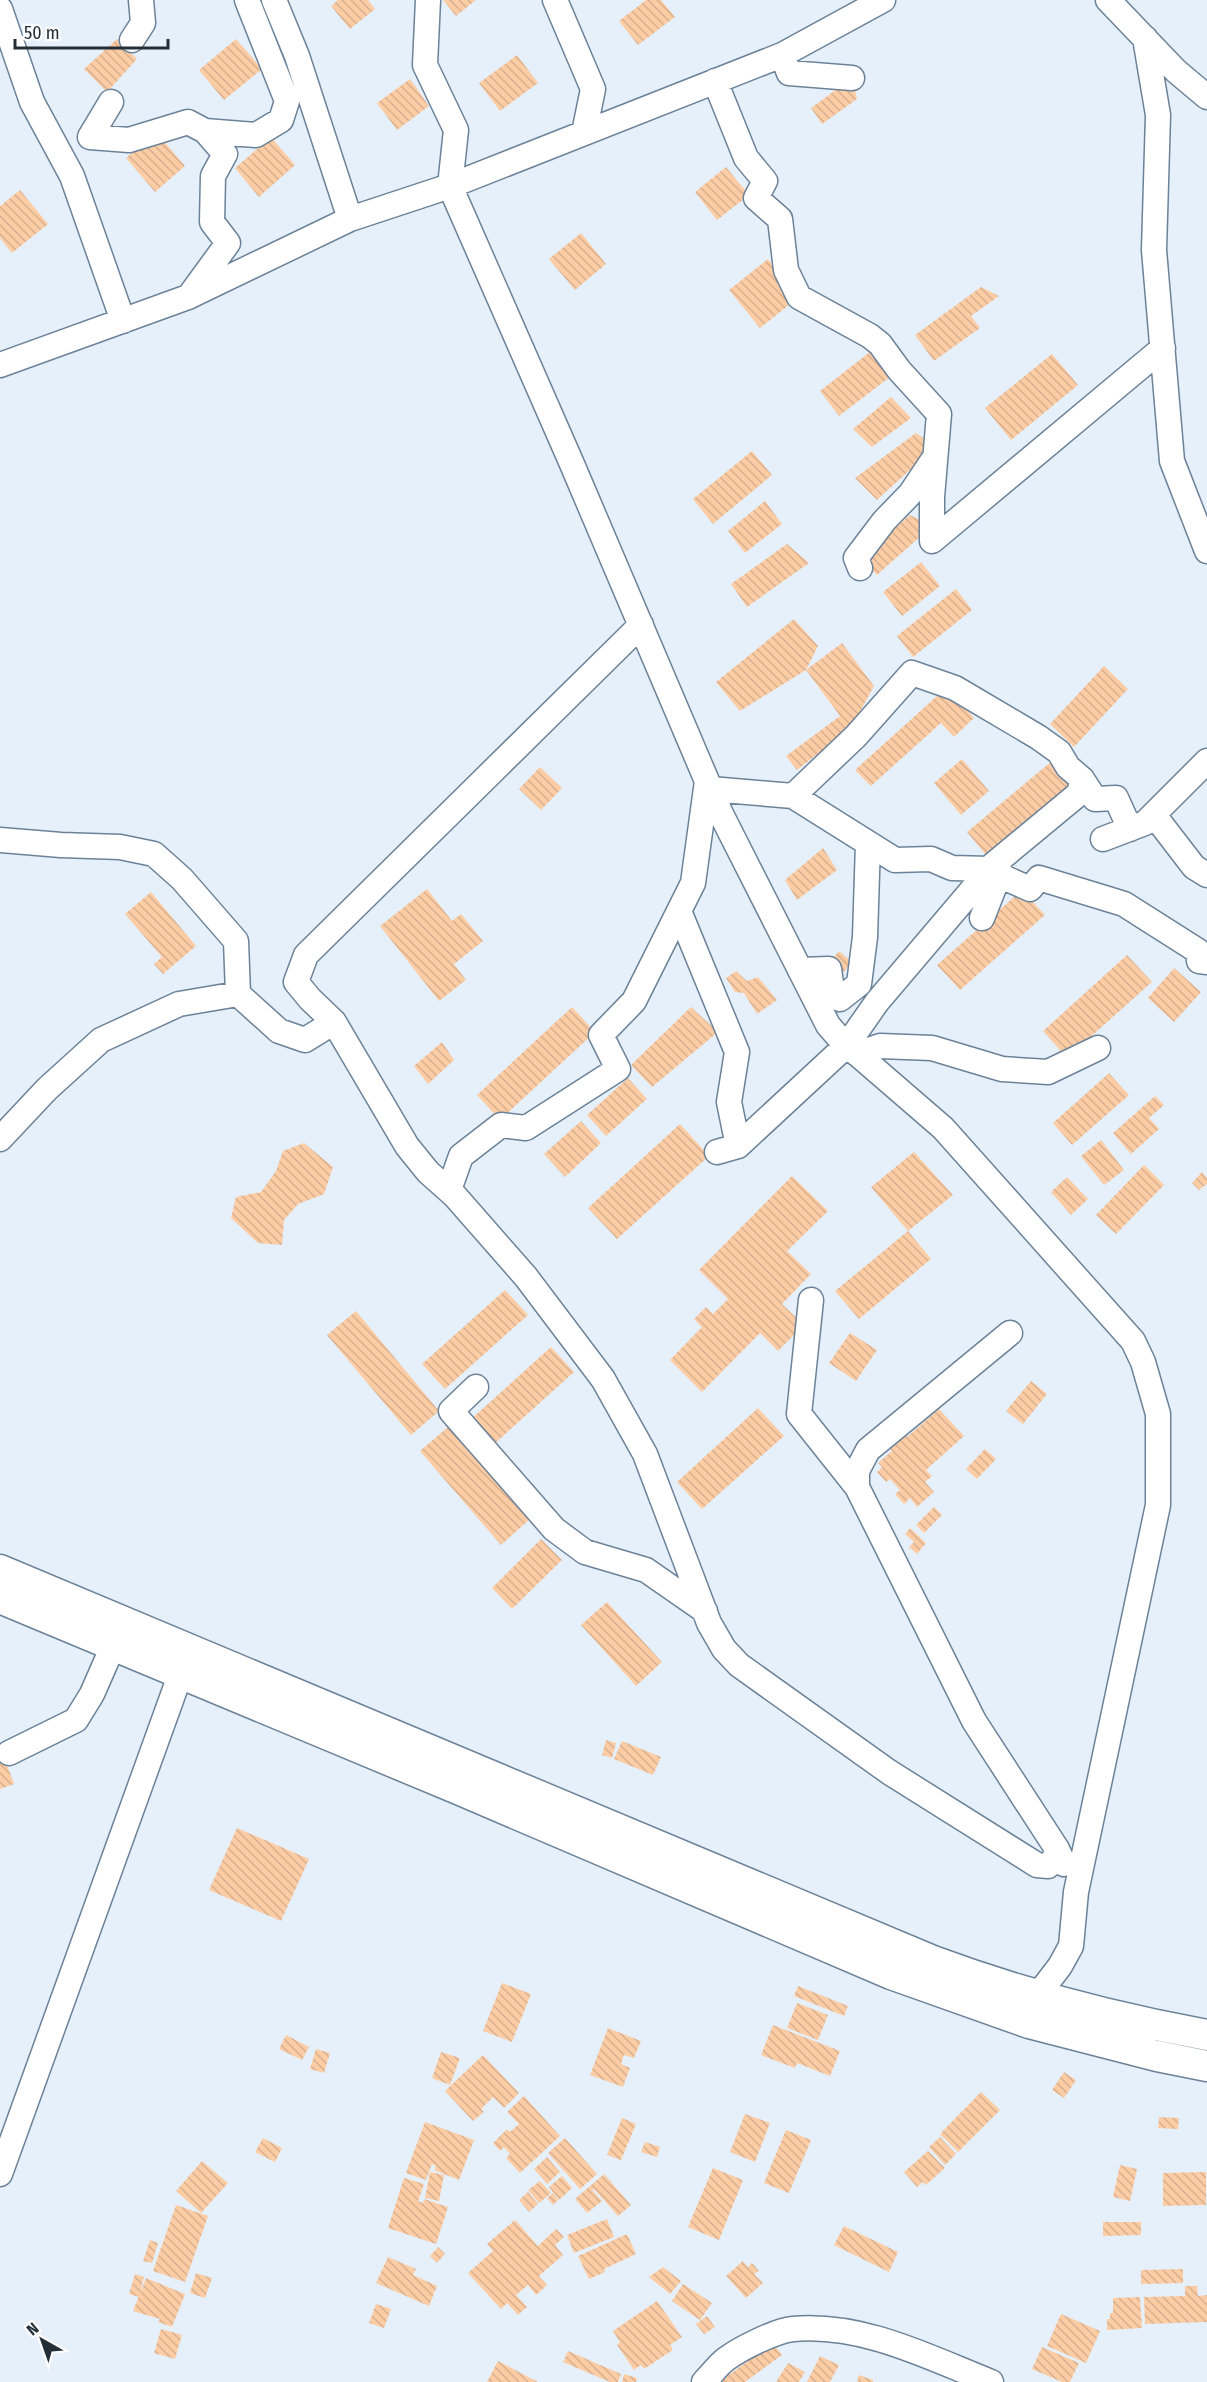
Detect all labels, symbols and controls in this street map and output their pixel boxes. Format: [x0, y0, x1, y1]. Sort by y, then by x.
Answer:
scale bar [15, 12, 168, 50]
text: 50 m [24, 22, 60, 44]
north arrow [12, 2310, 72, 2370]
text: N [23, 2319, 42, 2339]

